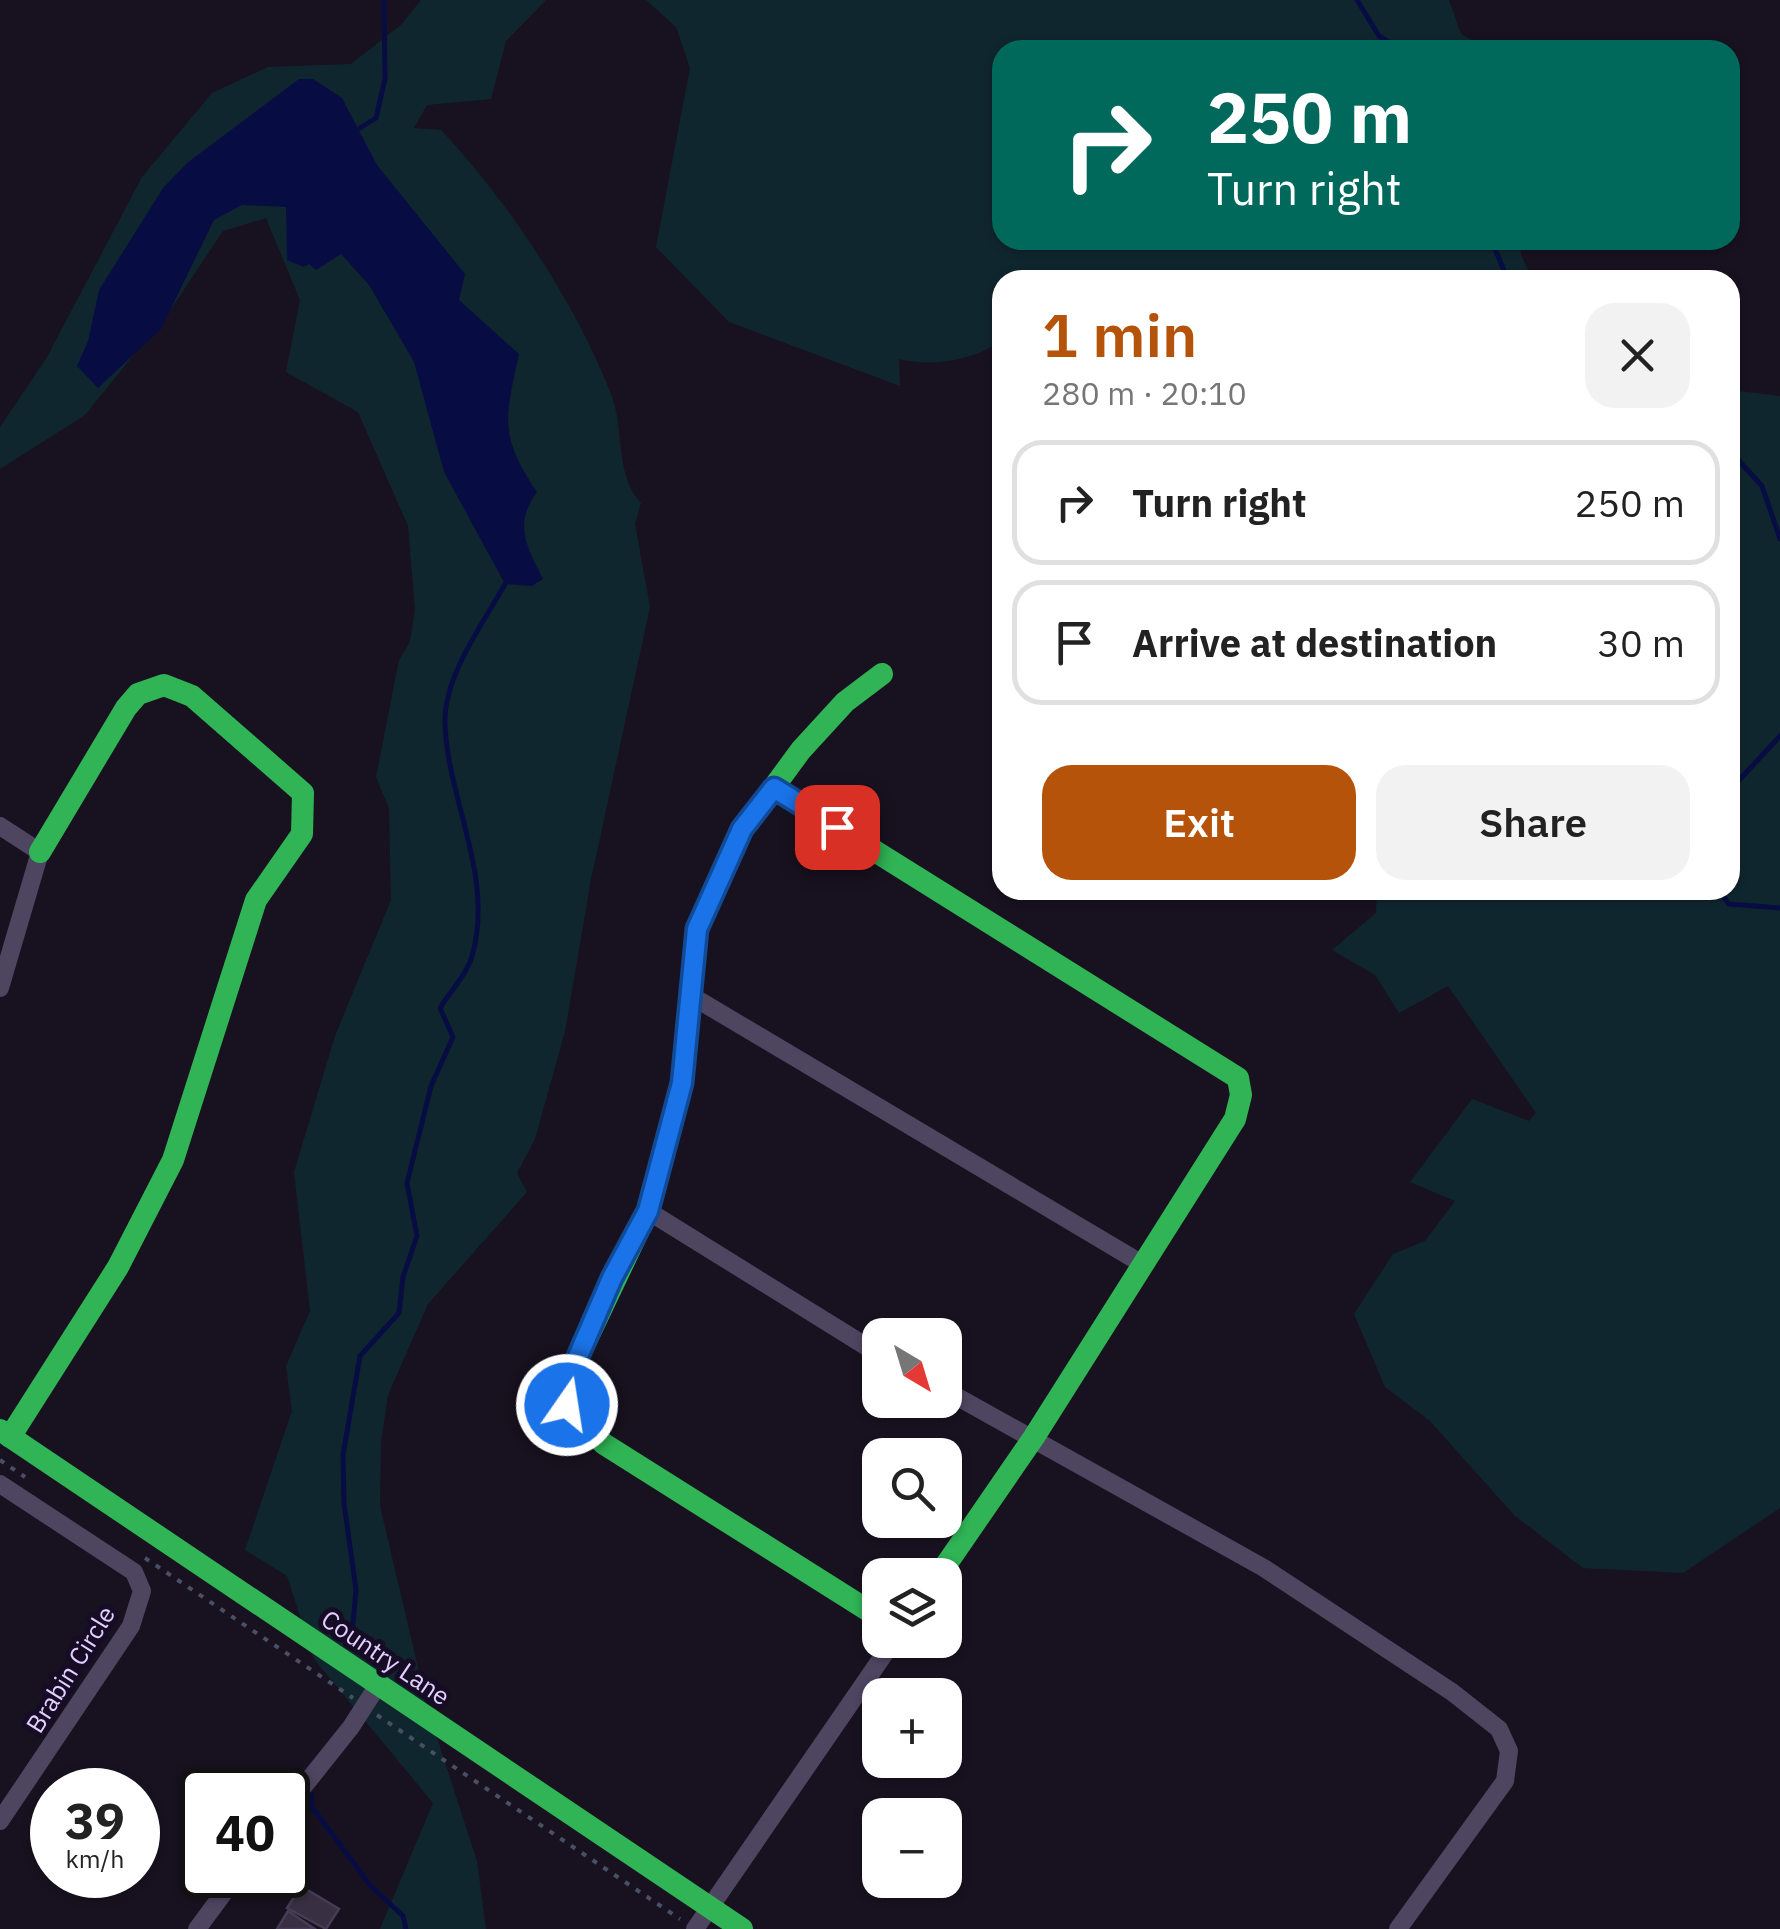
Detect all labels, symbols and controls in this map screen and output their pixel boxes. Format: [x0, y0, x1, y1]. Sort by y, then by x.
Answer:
text: 250 m [1207, 71, 1412, 162]
icon: right [1042, 80, 1172, 210]
text: Turn right [1207, 159, 1402, 217]
text: 1 min [1042, 295, 1197, 374]
button: close [1585, 303, 1690, 408]
text: 280 m · 20:10 [1042, 372, 1247, 414]
icon: right [1047, 475, 1102, 530]
text: Turn right [1132, 478, 1307, 527]
text: 250 m [1574, 478, 1685, 527]
icon: arrive [1047, 615, 1102, 670]
text: Arrive at destination [1132, 618, 1497, 667]
text: 30 m [1597, 618, 1685, 667]
button: Exit [1042, 765, 1356, 880]
button: Share [1376, 765, 1690, 880]
pin [795, 785, 880, 870]
icon: arrive [810, 800, 865, 855]
north arrow [862, 1318, 962, 1418]
map controls [862, 1318, 962, 1898]
position arrow [515, 1353, 619, 1457]
button: search [862, 1438, 962, 1538]
button: layers [862, 1558, 962, 1658]
street label: Brabin Circle [18, 1599, 122, 1739]
street label: Country Lane [315, 1602, 457, 1712]
button: + [862, 1678, 962, 1778]
speed limit sign: 40 [180, 1768, 310, 1898]
text: 39 [65, 1788, 125, 1853]
button: − [862, 1798, 962, 1898]
text: km/h [66, 1842, 124, 1875]

